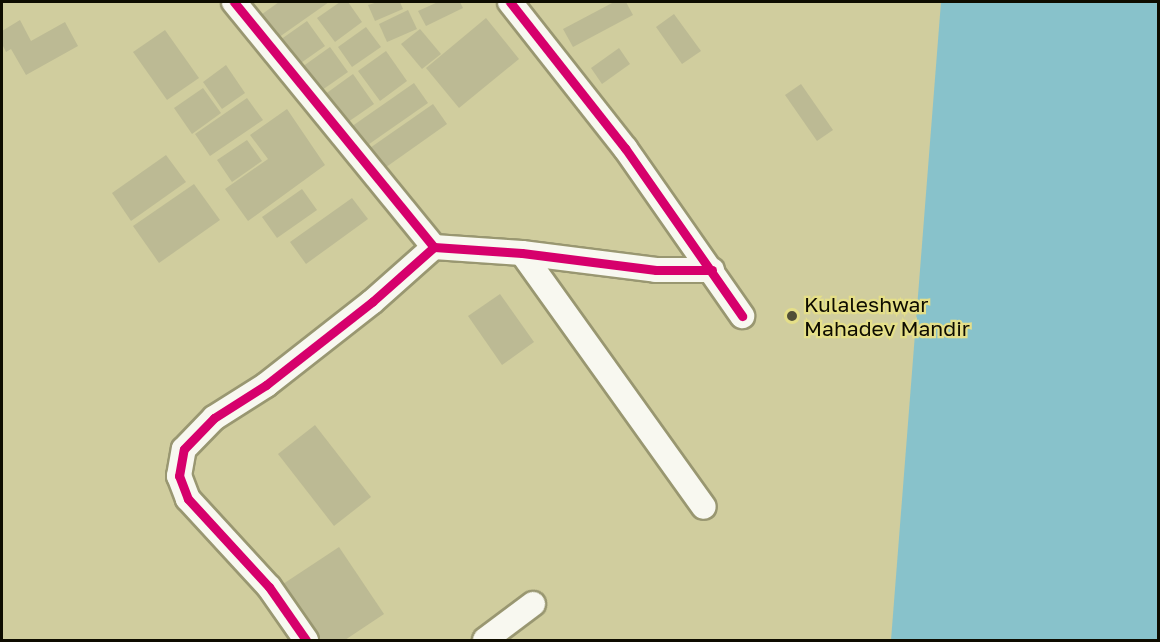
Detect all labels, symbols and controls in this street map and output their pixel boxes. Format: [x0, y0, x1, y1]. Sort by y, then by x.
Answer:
place label: Kulaleshwar Mahadev Mandir [804, 291, 970, 341]
marker: Kulaleshwar Mahadev Mandir [785, 309, 799, 323]

